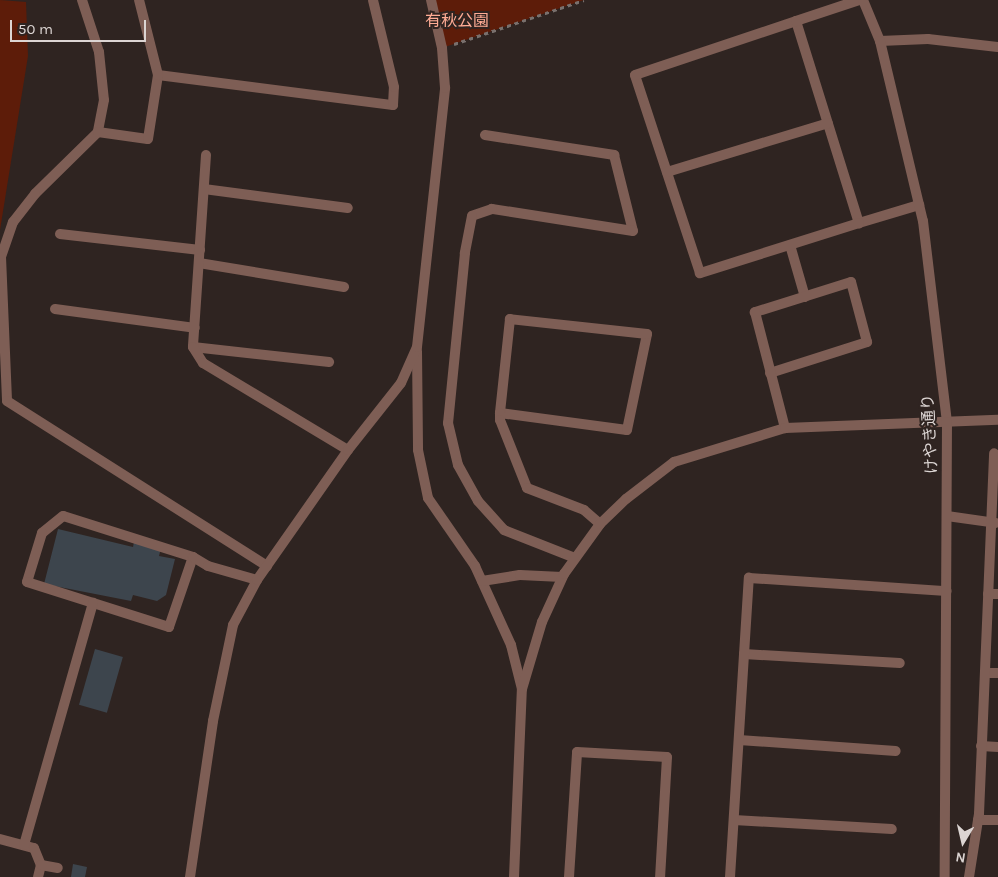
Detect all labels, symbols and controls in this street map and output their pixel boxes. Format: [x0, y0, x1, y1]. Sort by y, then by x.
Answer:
scale bar [12, 10, 149, 42]
park label: 有秋公園 [425, 11, 489, 31]
text: 50 m [18, 20, 53, 38]
street label: けやき通り [918, 394, 942, 474]
north arrow [938, 817, 988, 867]
text: N [954, 848, 967, 866]

